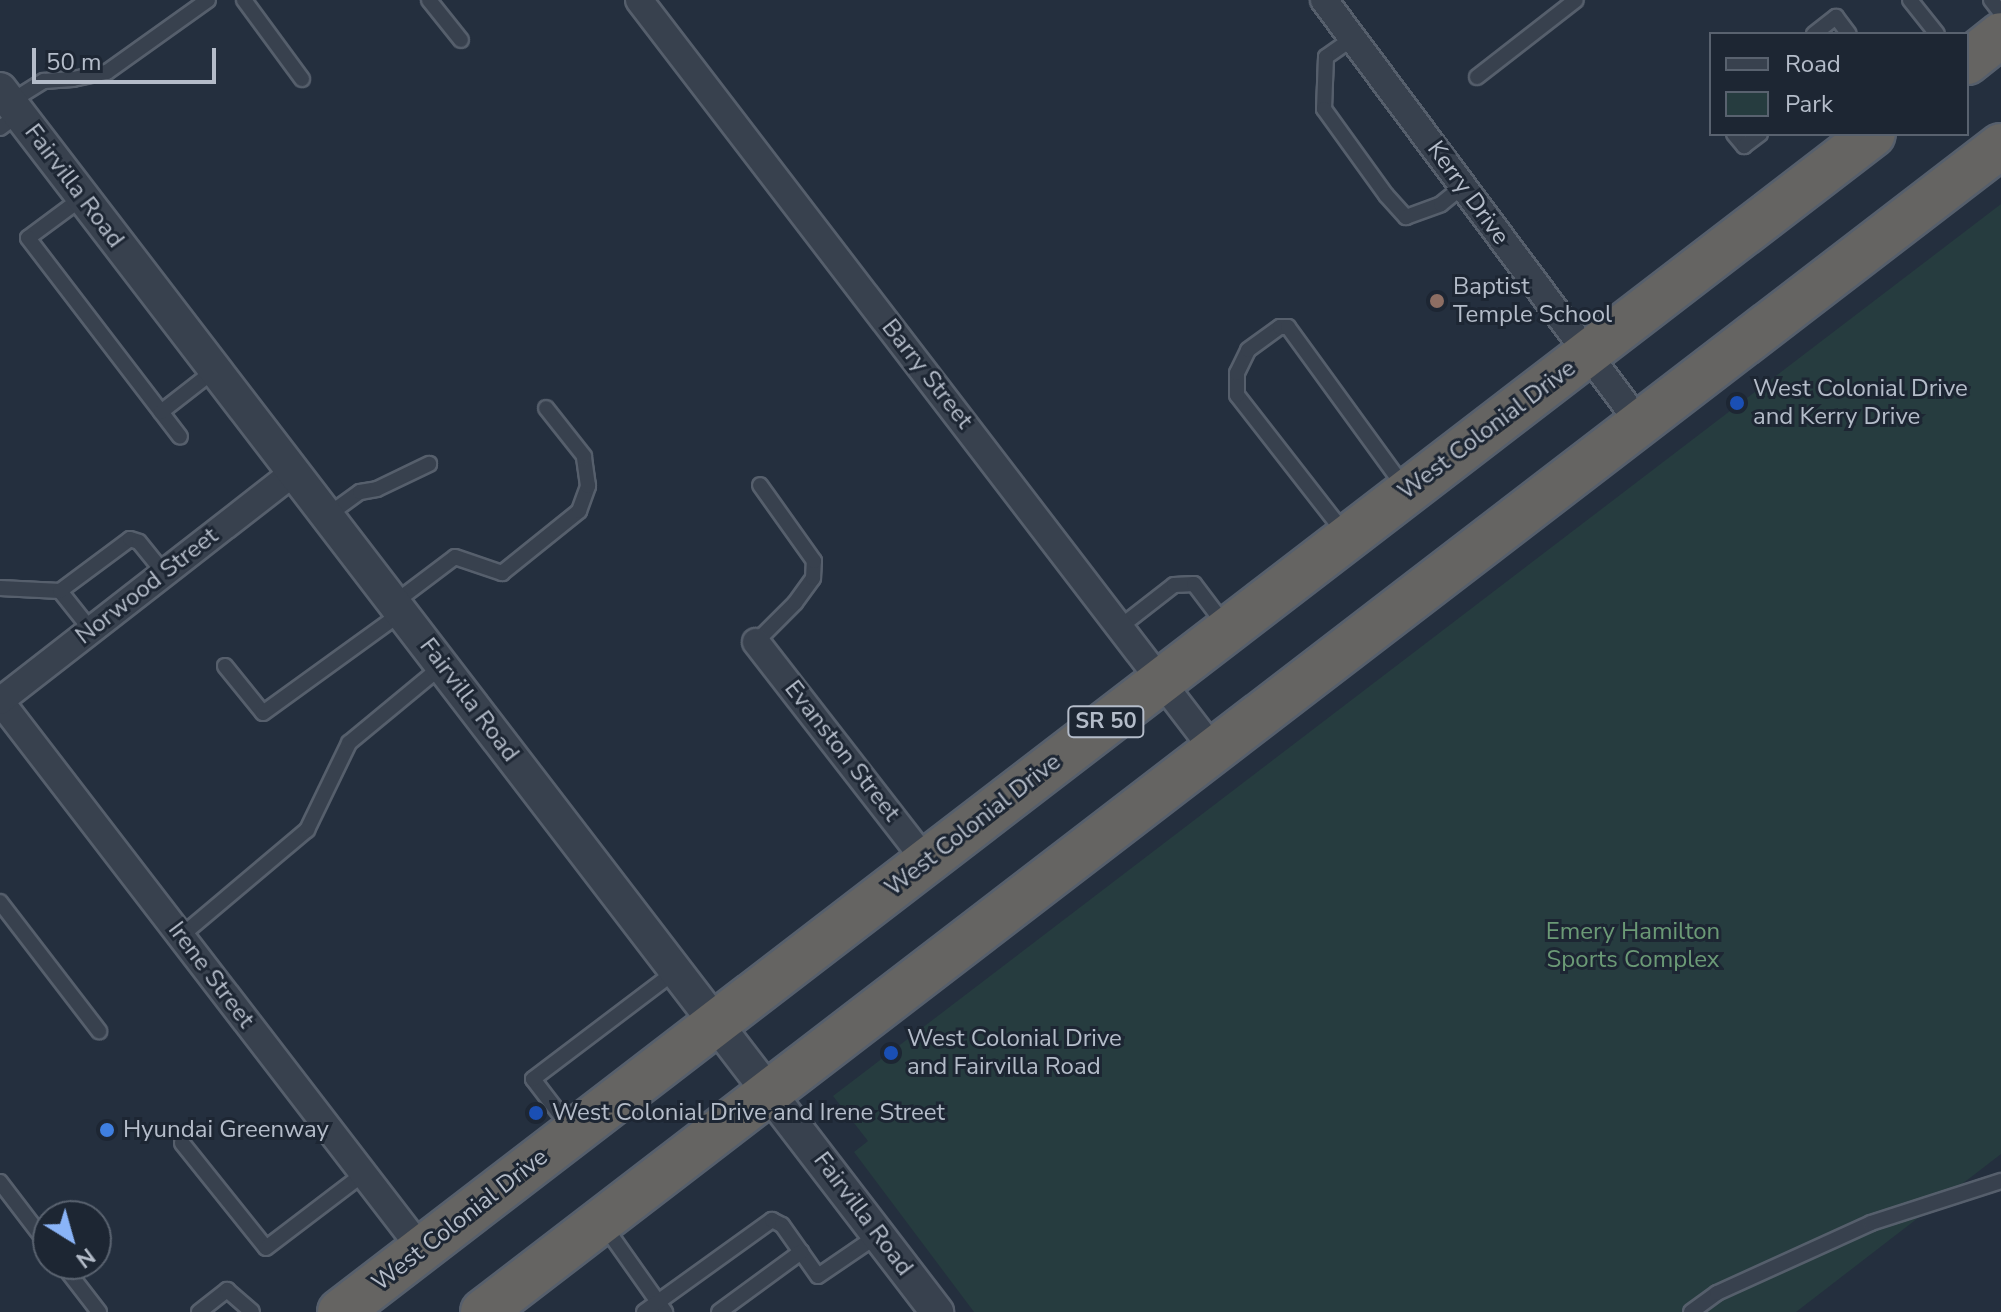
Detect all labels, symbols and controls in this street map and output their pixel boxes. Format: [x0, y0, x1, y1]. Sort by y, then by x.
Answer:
scale bar [36, 32, 220, 82]
legend [1709, 32, 1969, 136]
text: 50 m [46, 46, 102, 78]
text: Road [1785, 48, 1841, 80]
text: Park [1785, 88, 1833, 120]
street label: Fairvilla Road [18, 119, 130, 253]
street label: Kerry Drive [1421, 136, 1515, 250]
place label: Baptist Temple School [1453, 273, 1612, 329]
marker: Baptist Temple School [1428, 292, 1446, 310]
street label: Barry Street [875, 314, 979, 434]
street label: West Colonial Drive [1393, 354, 1581, 506]
place label: West Colonial Drive and Kerry Drive [1753, 375, 1968, 431]
marker: West Colonial Drive and Kerry Drive [1728, 394, 1746, 412]
street label: Norwood Street [70, 521, 224, 651]
street label: Fairvilla Road [413, 633, 525, 767]
street label: Evanston Street [778, 675, 906, 827]
road number: SR 50 [1066, 704, 1146, 740]
street label: West Colonial Drive [879, 748, 1067, 902]
street label: Irene Street [162, 916, 260, 1034]
park label: Emery Hamilton Sports Complex [1546, 918, 1720, 974]
place label: West Colonial Drive and Fairvilla Road [907, 1025, 1122, 1081]
marker: West Colonial Drive and Fairvilla Road [882, 1044, 900, 1062]
place label: West Colonial Drive and Irene Street [552, 1099, 945, 1127]
marker: West Colonial Drive and Irene Street [527, 1104, 545, 1122]
place label: Hyundai Greenway [123, 1116, 329, 1144]
marker: Hyundai Greenway [98, 1121, 116, 1139]
street label: West Colonial Drive [366, 1143, 554, 1297]
street label: Fairvilla Road [807, 1147, 919, 1281]
north arrow [32, 1200, 112, 1280]
text: N [70, 1241, 101, 1275]

